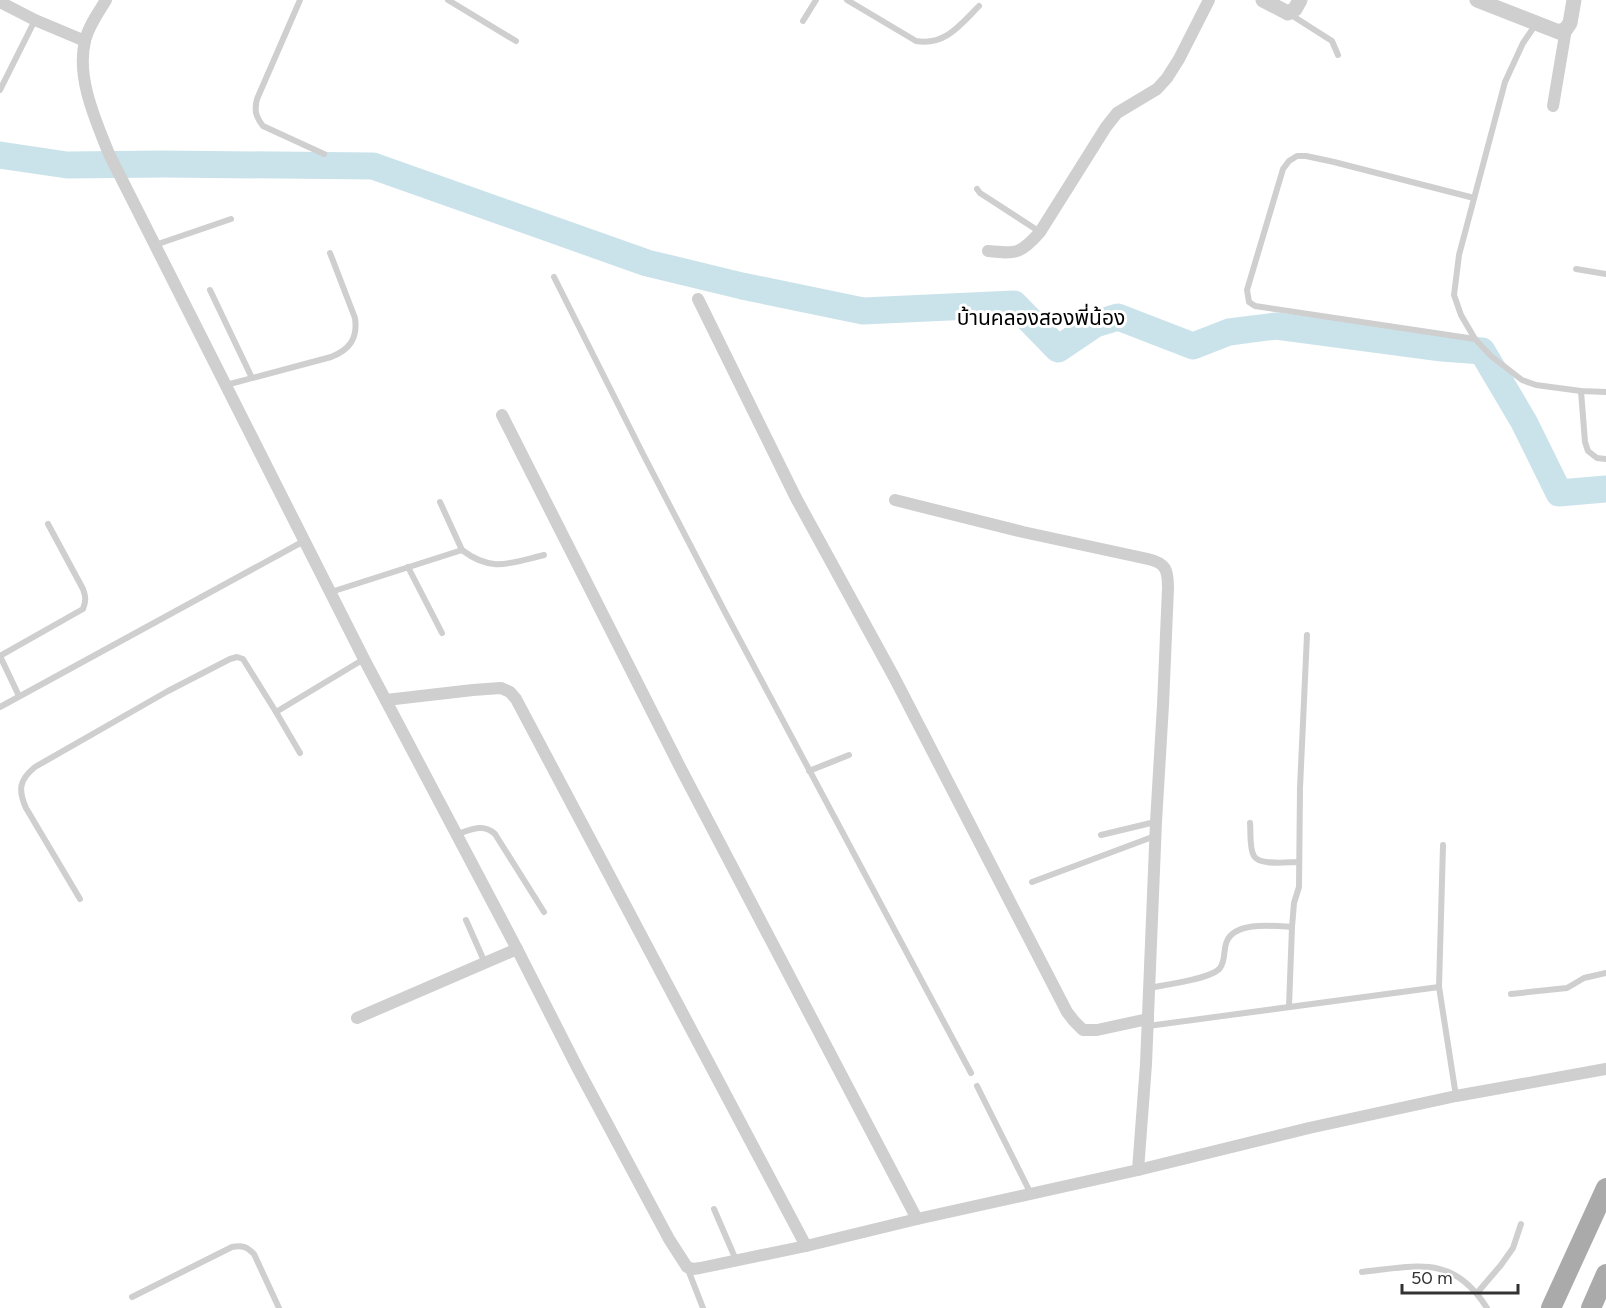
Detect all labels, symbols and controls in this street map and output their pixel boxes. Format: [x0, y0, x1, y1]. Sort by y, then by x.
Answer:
district label: บ้านคลองสองพี่น้อง [957, 303, 1125, 330]
scale bar [1402, 1257, 1518, 1295]
text: 50 m [1411, 1267, 1453, 1289]

